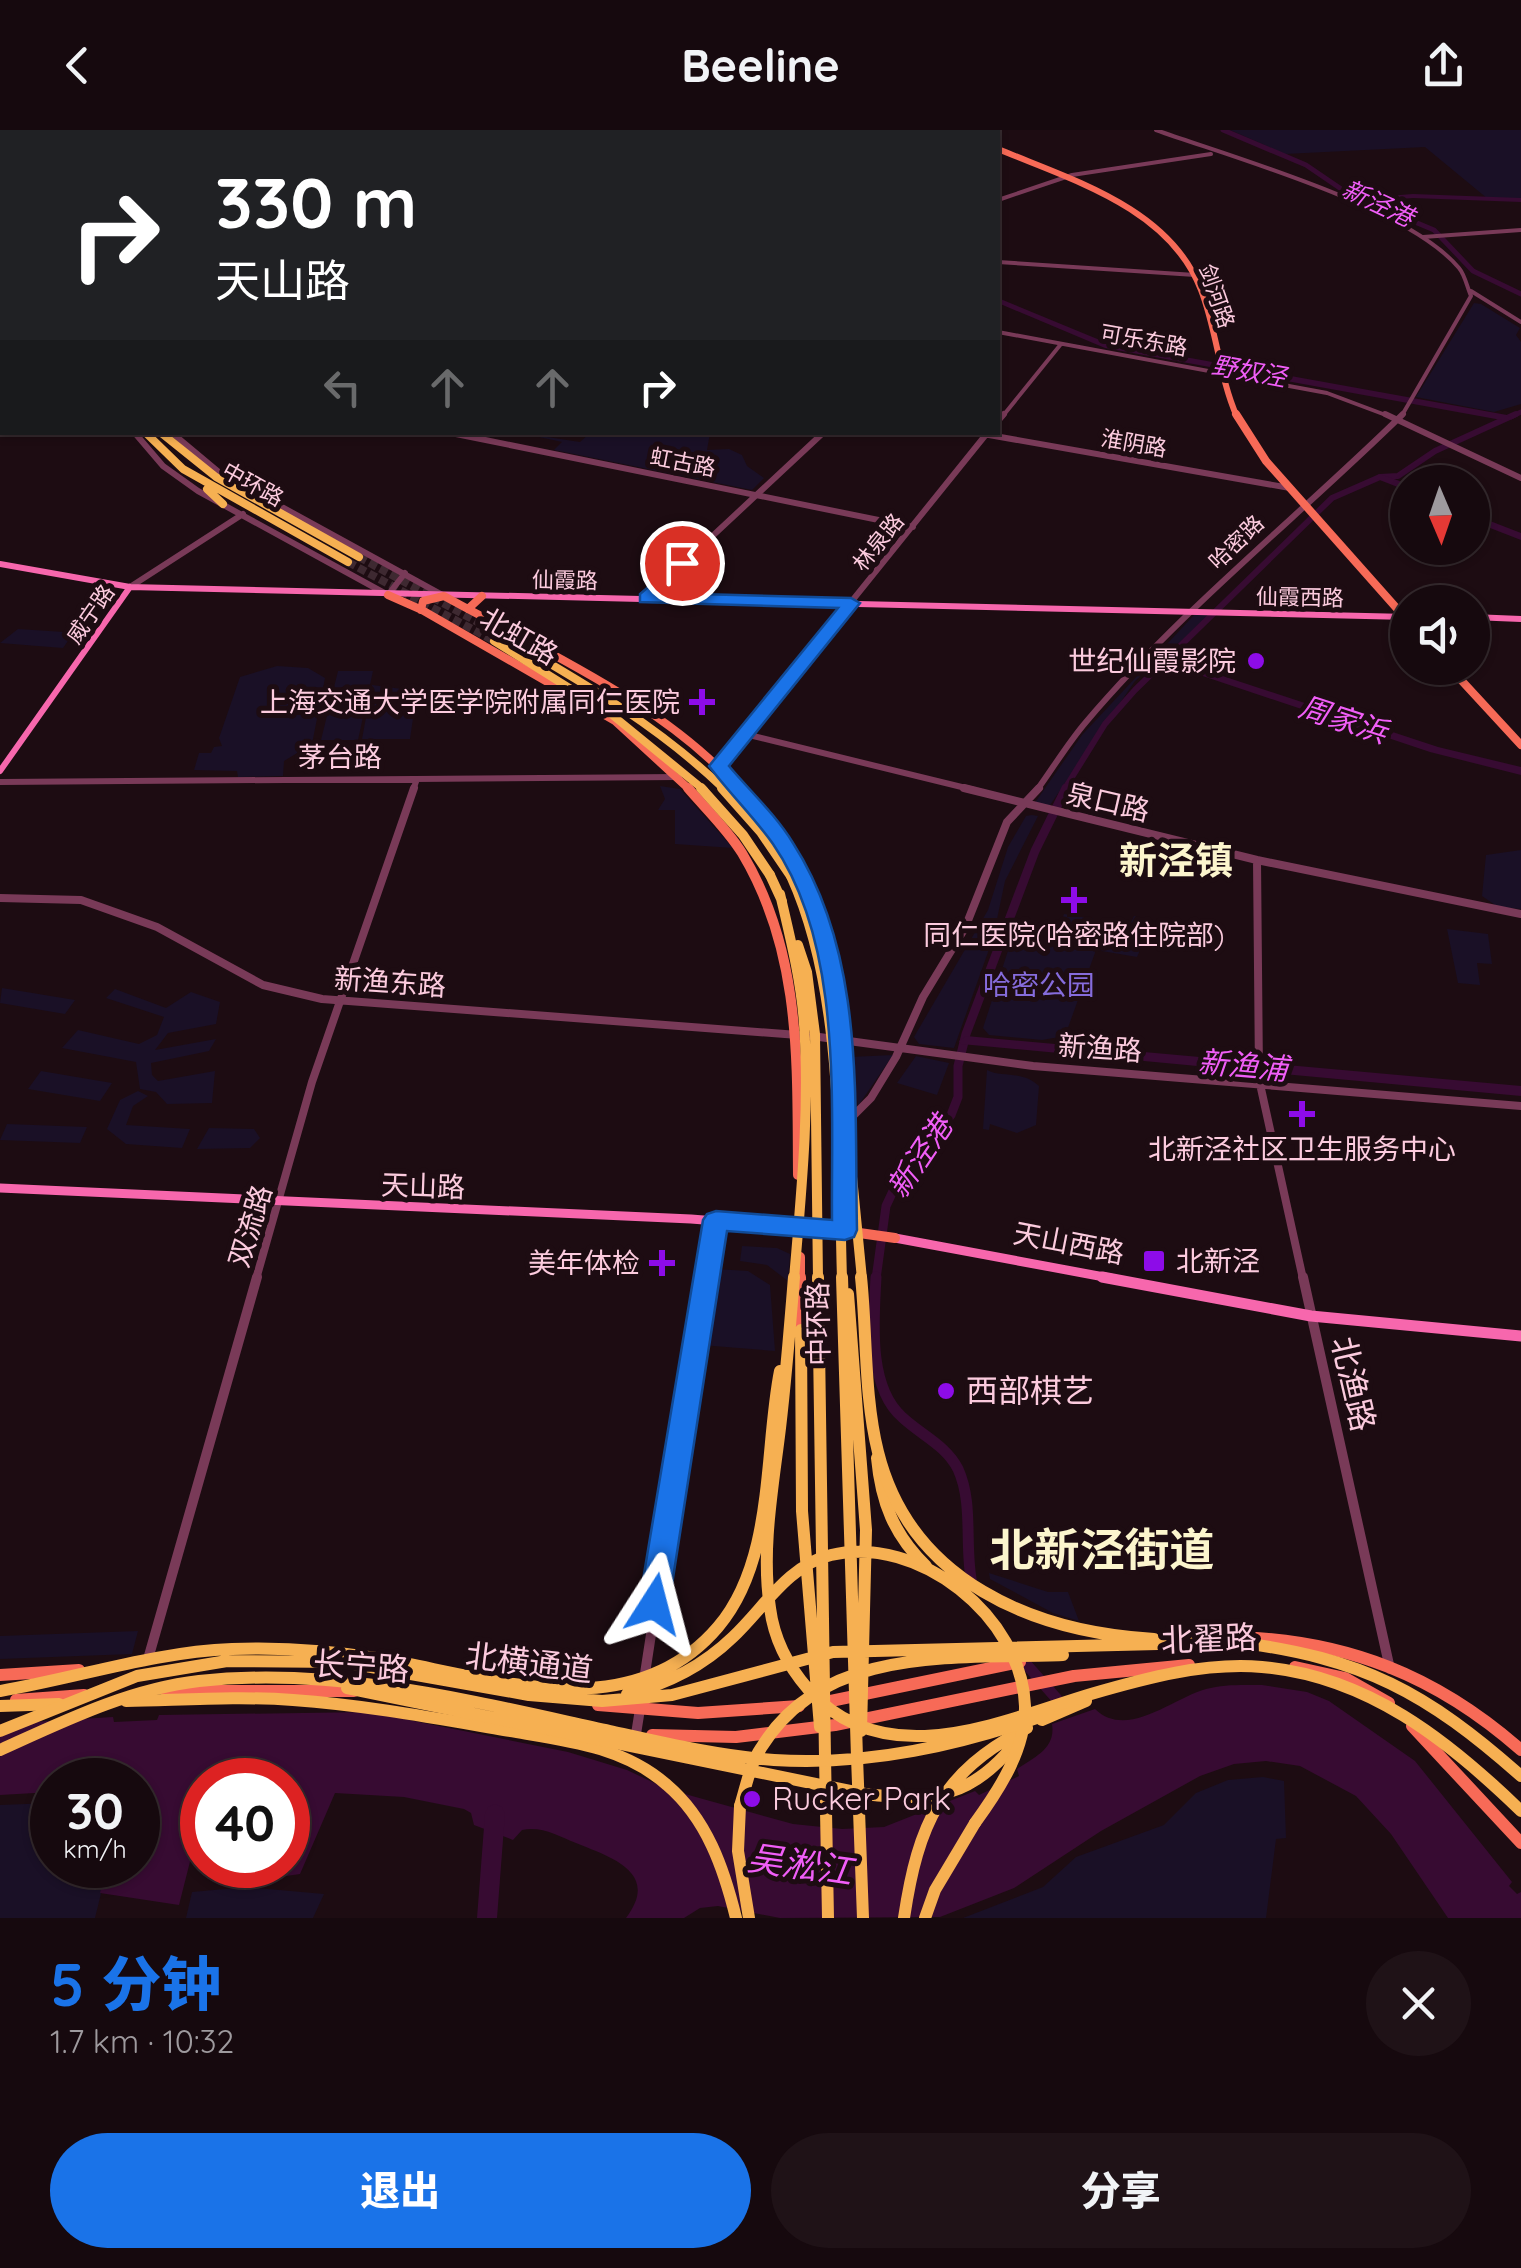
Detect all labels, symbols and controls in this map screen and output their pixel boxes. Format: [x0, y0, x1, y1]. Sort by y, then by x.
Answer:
text: Beeline [681, 37, 840, 93]
icon: back [50, 38, 105, 93]
icon: share [1416, 38, 1471, 93]
text: 330 m [215, 158, 417, 246]
icon: right [50, 170, 180, 300]
water label: 新泾港 [1338, 173, 1421, 234]
text: 天山路 [215, 252, 350, 308]
street label: 剑河路 [1193, 260, 1241, 332]
street label: 可乐东路 [1098, 319, 1190, 361]
water label: 野奴泾 [1209, 349, 1291, 393]
icon: left [315, 360, 370, 415]
icon: ahead [420, 360, 475, 415]
icon: ahead [525, 360, 580, 415]
icon: right [630, 360, 685, 415]
street label: 淮阴路 [1099, 423, 1169, 463]
street label: 虹古路 [648, 442, 718, 482]
street label: 中环路 [217, 456, 289, 512]
north arrow [1390, 465, 1490, 565]
map controls [1390, 465, 1490, 685]
street label: 林泉路 [846, 508, 910, 576]
street label: 哈密路 [1203, 509, 1269, 575]
pin [640, 521, 725, 606]
icon: arrive [655, 536, 710, 591]
street label: 仙霞路 [532, 565, 598, 595]
street label: 威宁路 [60, 579, 120, 649]
street label: 仙霞西路 [1256, 582, 1344, 612]
button: sound [1390, 585, 1490, 685]
street label: 北虹路 [474, 599, 564, 672]
place label: 世纪仙霞影院 [1068, 643, 1236, 678]
marker: 世纪仙霞影院 [1245, 650, 1267, 672]
place label: 上海交通大学医学院附属同仁医院 [260, 684, 680, 719]
water label: 周家浜 [1295, 687, 1395, 752]
marker: 上海交通大学医学院附属同仁医院 [689, 689, 715, 715]
street label: 茅台路 [298, 739, 382, 774]
street label: 泉口路 [1063, 775, 1153, 828]
district label: 新泾镇 [1119, 836, 1233, 884]
marker: 同仁医院(哈密路住院部) [1061, 887, 1087, 913]
place label: 同仁医院(哈密路住院部) [924, 917, 1224, 952]
street label: 新渔东路 [333, 960, 447, 1003]
park label: 哈密公园 [983, 967, 1095, 1002]
street label: 新渔路 [1057, 1027, 1143, 1068]
water label: 新渔浦 [1197, 1042, 1294, 1088]
marker: 北新泾社区卫生服务中心 [1289, 1101, 1315, 1127]
water label: 新泾港 [878, 1105, 962, 1204]
place label: 北新泾社区卫生服务中心 [1148, 1131, 1456, 1166]
street label: 天山路 [380, 1167, 466, 1204]
street label: 双流路 [221, 1181, 279, 1271]
street label: 天山西路 [1011, 1215, 1127, 1270]
place label: 北新泾 [1176, 1243, 1260, 1278]
place label: 美年体检 [528, 1245, 640, 1280]
marker: 北新泾 [1141, 1248, 1167, 1274]
marker: 美年体检 [649, 1250, 675, 1276]
street label: 中环路 [799, 1282, 836, 1366]
street label: 北渔路 [1324, 1332, 1384, 1435]
place label: 西部棋艺 [966, 1370, 1094, 1410]
marker: 西部棋艺 [935, 1380, 957, 1402]
district label: 北新泾街道 [989, 1521, 1215, 1577]
position arrow [602, 1552, 706, 1656]
street label: 北翟路 [1160, 1616, 1258, 1660]
street label: 北横通道 [463, 1634, 595, 1690]
street label: 长宁路 [312, 1643, 410, 1689]
speed limit sign: 40 [180, 1758, 310, 1888]
place label: Rucker Park [772, 1778, 951, 1818]
text: 30 [66, 1779, 124, 1842]
marker: Rucker Park [741, 1788, 763, 1810]
text: km/h [63, 1833, 127, 1864]
water label: 吴淞江 [745, 1835, 859, 1894]
text: 5 分钟 [50, 1946, 221, 2021]
button: close [1366, 1951, 1471, 2056]
text: 1.7 km · 10:32 [50, 2021, 234, 2061]
button: 退出 [50, 2133, 751, 2248]
button: 分享 [771, 2133, 1471, 2248]

